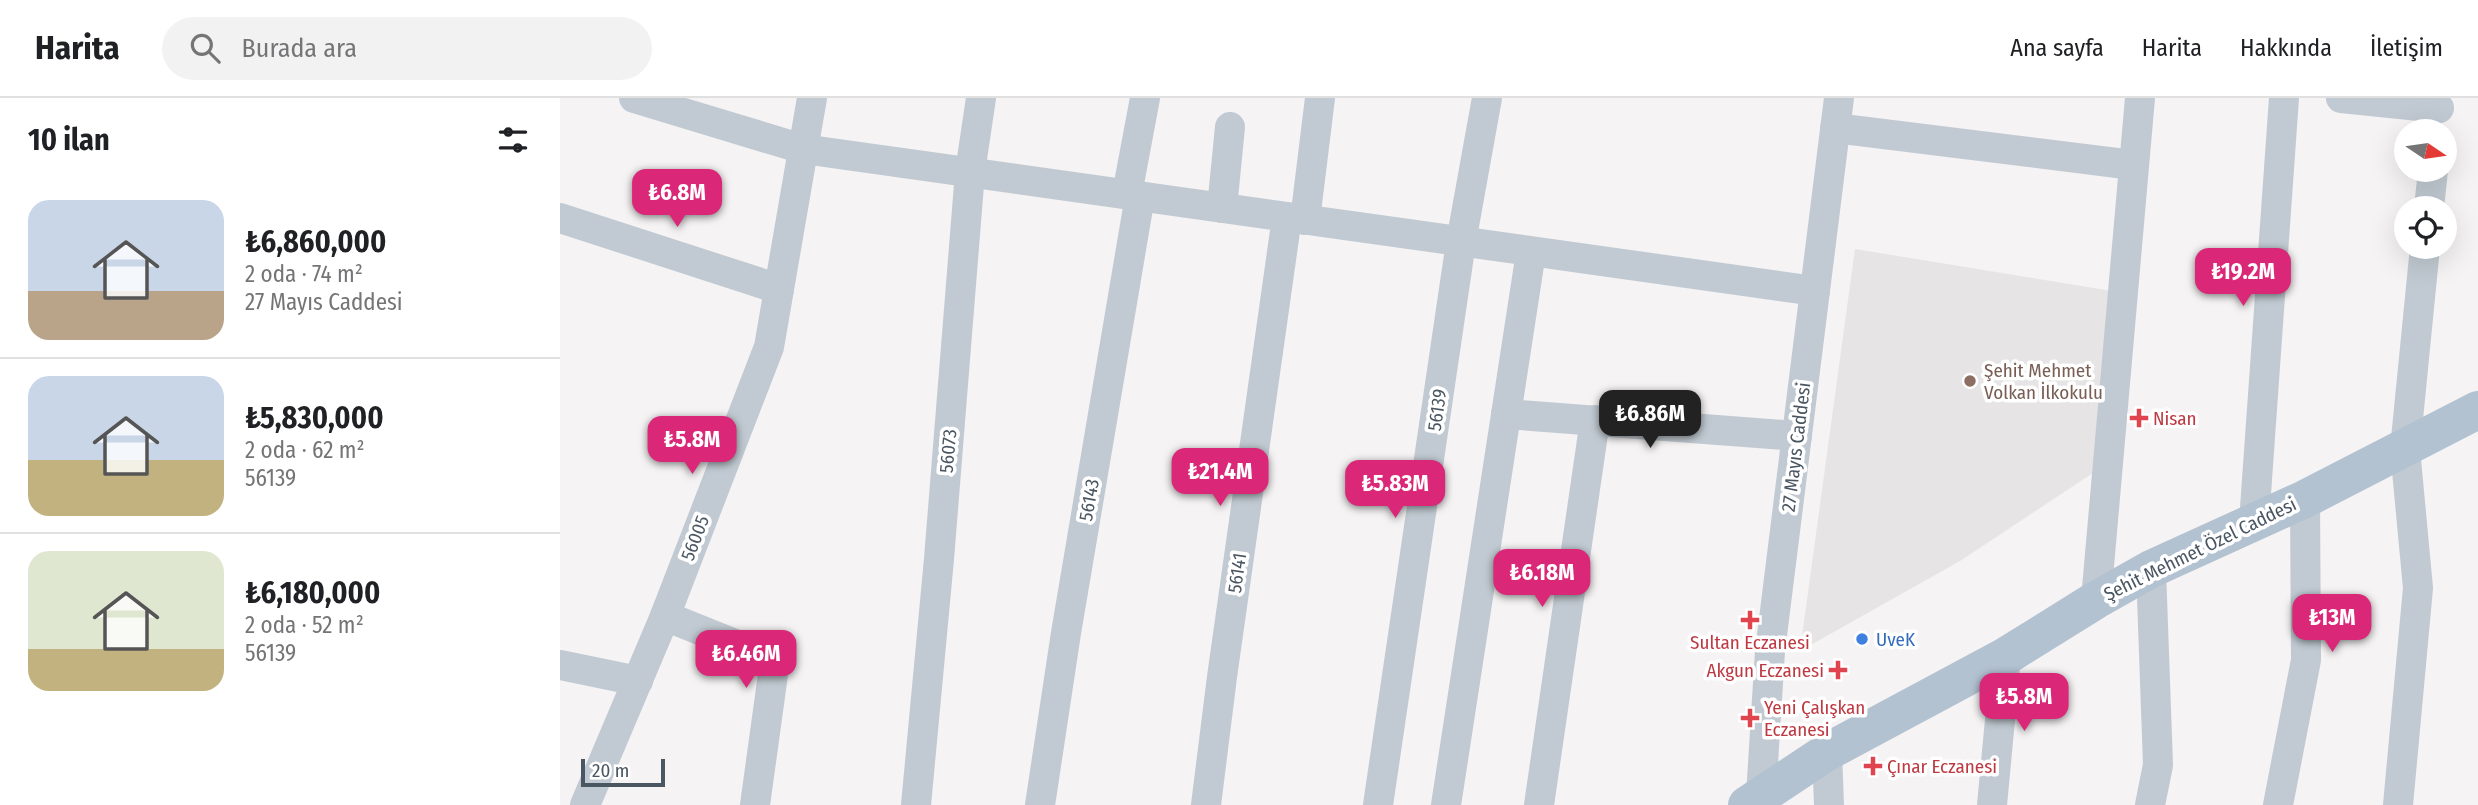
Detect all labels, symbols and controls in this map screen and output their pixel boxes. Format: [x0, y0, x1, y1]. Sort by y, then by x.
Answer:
search box [162, 17, 652, 80]
text: Harita [35, 28, 120, 68]
icon: search [186, 29, 224, 67]
text: Burada ara [242, 33, 357, 64]
text: Ana sayfa [2010, 34, 2104, 62]
text: Harita [2142, 34, 2202, 62]
text: Hakkında [2240, 34, 2332, 62]
text: İletişim [2370, 34, 2443, 62]
north arrow [2394, 119, 2457, 182]
map controls [2394, 119, 2457, 259]
icon: filters [494, 121, 532, 159]
text: 10 ilan [28, 122, 110, 158]
pin: ₺6.8M [628, 170, 726, 229]
text: ₺6.8M [648, 178, 706, 206]
button: locate [2394, 196, 2457, 259]
text: ₺6,860,000 [245, 224, 386, 260]
icon: home [84, 228, 168, 312]
pin: ₺19.2M [2186, 248, 2300, 308]
text: ₺19.2M [2211, 257, 2275, 285]
text: 2 oda · 74 m² [245, 260, 363, 288]
text: 27 Mayıs Caddesi [245, 288, 403, 316]
place label: Şehit Mehmet Volkan İlkokulu [1984, 359, 2103, 404]
marker: Şehit Mehmet Volkan İlkokulu [1962, 373, 1978, 389]
street label: 27 Mayıs Caddesi [1777, 381, 1815, 513]
street label: 56139 [1423, 387, 1451, 433]
pin: ₺6.86M [1593, 390, 1707, 450]
text: ₺6.86M [1615, 399, 1685, 427]
text: ₺5,830,000 [245, 400, 384, 436]
icon: home [84, 404, 168, 488]
place label: Nisan [2153, 407, 2197, 430]
marker: Nisan [2131, 410, 2147, 426]
pin: ₺5.8M [643, 416, 741, 476]
text: ₺5.8M [664, 425, 720, 453]
street label: 56073 [935, 428, 961, 474]
text: 2 oda · 62 m² [245, 436, 365, 464]
pin: ₺21.4M [1163, 448, 1277, 508]
text: ₺21.4M [1188, 457, 1252, 485]
pin: ₺5.83M [1338, 460, 1452, 520]
text: 56139 [245, 464, 296, 492]
text: ₺5.83M [1361, 469, 1429, 497]
street label: 56143 [1074, 477, 1104, 523]
street label: Şehit Mehmet Özel Caddesi [2100, 492, 2300, 606]
street label: 56005 [676, 512, 714, 564]
pin: ₺6.18M [1485, 550, 1599, 609]
street label: 56141 [1223, 551, 1251, 595]
text: ₺6.18M [1509, 558, 1575, 586]
text: ₺6,180,000 [245, 575, 380, 611]
icon: home [84, 579, 168, 663]
pin: ₺13M [2291, 594, 2373, 654]
text: ₺13M [2308, 603, 2356, 631]
text: 2 oda · 52 m² [245, 611, 364, 639]
marker: Sultan Eczanesi [1742, 612, 1758, 628]
place label: UveK [1876, 628, 1916, 651]
pin: ₺6.46M [689, 630, 803, 690]
place label: Sultan Eczanesi [1690, 631, 1810, 654]
marker: UveK [1854, 631, 1870, 647]
text: 56139 [245, 639, 296, 667]
text: ₺6.46M [711, 639, 781, 667]
place label: Akgun Eczanesi [1707, 659, 1824, 682]
marker: Akgun Eczanesi [1830, 662, 1846, 678]
pin: ₺5.8M [1975, 674, 2073, 733]
text: ₺5.8M [1996, 682, 2052, 710]
place label: Yeni Çalışkan Eczanesi [1764, 696, 1865, 741]
marker: Yeni Çalışkan Eczanesi [1742, 710, 1758, 726]
place label: Çınar Eczanesi [1887, 755, 1997, 778]
scale bar [581, 756, 665, 788]
marker: Çınar Eczanesi [1865, 758, 1881, 774]
text: 20 m [592, 759, 629, 782]

